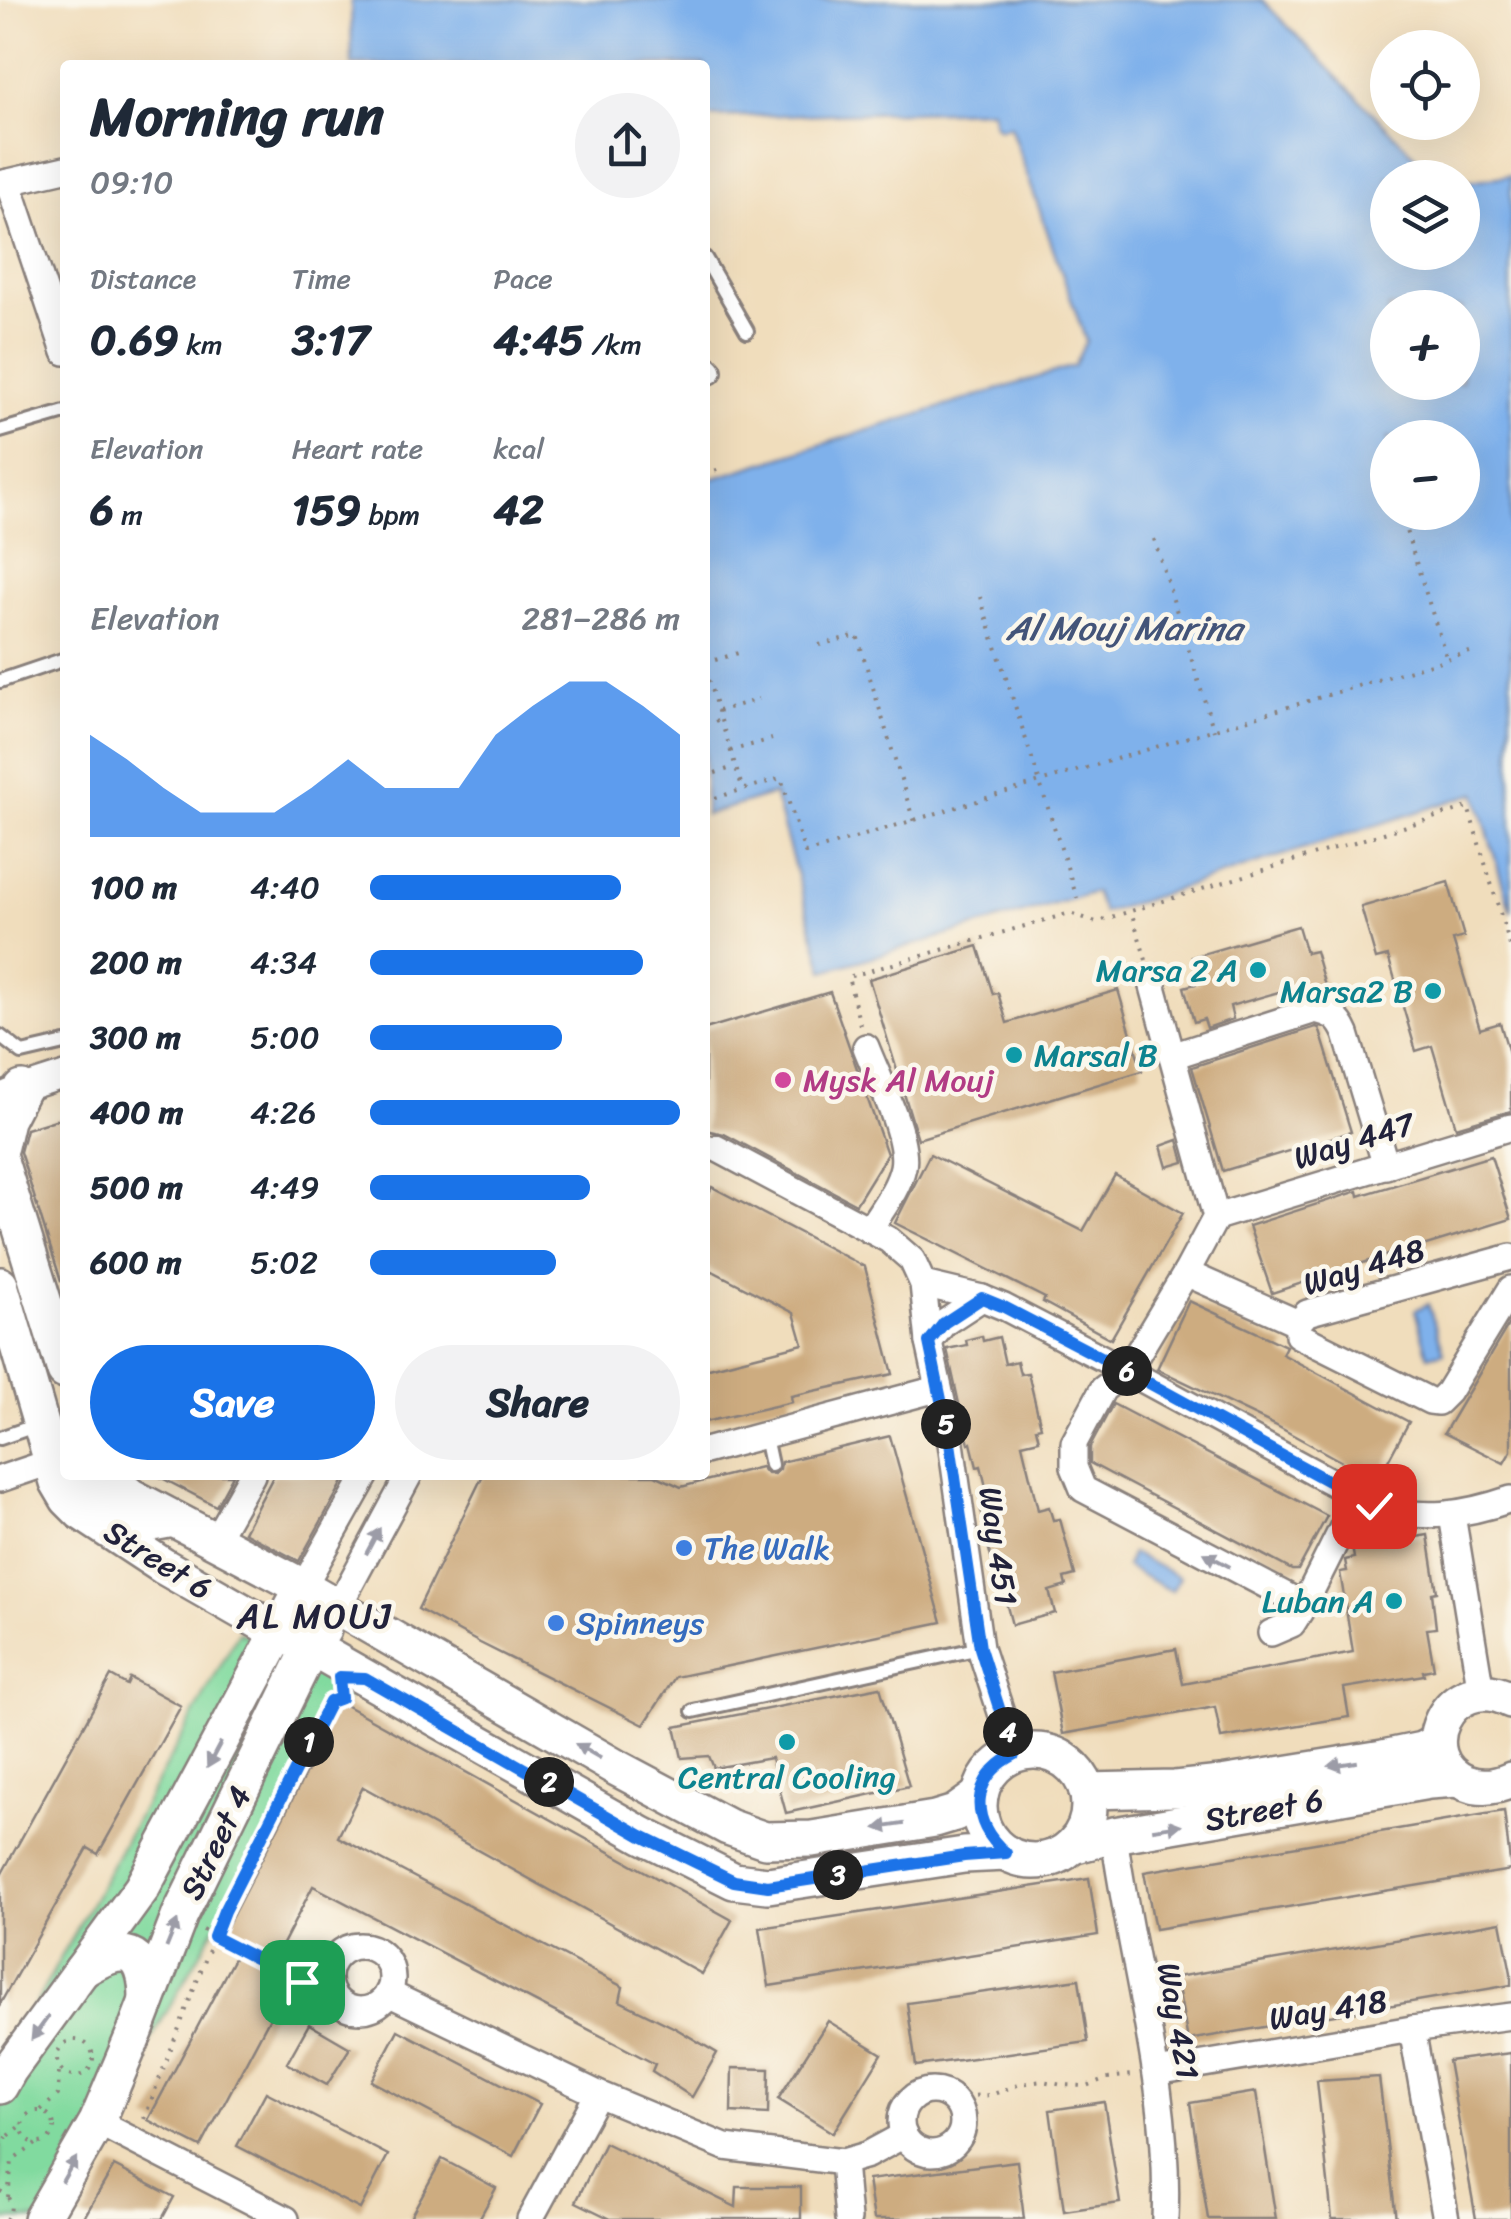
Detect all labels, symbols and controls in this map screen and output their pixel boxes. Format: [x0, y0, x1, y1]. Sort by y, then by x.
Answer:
map controls [1370, 30, 1480, 530]
button: locate [1370, 30, 1480, 140]
text: Morning run [90, 68, 384, 165]
button: share [575, 93, 680, 198]
text: 09:10 [90, 154, 174, 211]
button: layers [1370, 160, 1480, 270]
text: Distance [90, 254, 196, 303]
text: Time [292, 254, 351, 303]
text: Pace [493, 254, 553, 303]
button: + [1370, 290, 1480, 400]
text: 0.69 [90, 303, 179, 377]
text: 3:17 [292, 303, 369, 377]
text: 4:45 [493, 303, 584, 377]
text: km [179, 320, 223, 369]
text: /km [584, 320, 642, 369]
button: − [1370, 420, 1480, 530]
text: Elevation [90, 424, 203, 473]
text: Heart rate [292, 424, 423, 473]
text: kcal [493, 424, 544, 473]
text: 6 [90, 473, 114, 547]
text: 159 [292, 473, 361, 547]
text: 42 [493, 473, 544, 547]
text: m [114, 490, 143, 539]
text: bpm [361, 490, 420, 539]
text: Elevation [90, 590, 220, 647]
text: 281–286 m [522, 590, 680, 647]
water label: Al Mouj Marina [1005, 597, 1246, 659]
text: 100 m [90, 859, 177, 916]
text: 4:40 [250, 859, 320, 916]
text: 200 m [90, 934, 182, 991]
text: 4:34 [250, 934, 317, 991]
place label: Marsa 2 A [1096, 942, 1238, 999]
marker: Marsa 2 A [1247, 959, 1269, 981]
place label: Marsa2 B [1280, 963, 1413, 1020]
marker: Marsa2 B [1422, 980, 1444, 1002]
text: 300 m [90, 1009, 181, 1066]
text: 5:00 [250, 1009, 320, 1066]
place label: Marsal B [1034, 1027, 1158, 1084]
marker: Marsal B [1003, 1044, 1025, 1066]
place label: Mysk Al Mouj [803, 1052, 995, 1109]
marker: Mysk Al Mouj [772, 1069, 794, 1091]
text: 400 m [90, 1084, 183, 1141]
text: 4:26 [250, 1084, 316, 1141]
street label: Way 447 [1286, 1095, 1423, 1186]
text: 500 m [90, 1159, 183, 1216]
text: 4:49 [250, 1159, 319, 1216]
street label: Way 448 [1296, 1221, 1432, 1313]
text: 600 m [90, 1234, 182, 1291]
text: 5:02 [250, 1234, 318, 1291]
button: Save [90, 1345, 375, 1460]
button: Share [395, 1345, 680, 1460]
pin: 6 [1102, 1346, 1152, 1396]
text: 6 [1119, 1346, 1135, 1395]
pin: 5 [921, 1399, 971, 1449]
text: 5 [937, 1399, 955, 1448]
pin [1332, 1464, 1417, 1549]
icon: check [1347, 1479, 1402, 1534]
street label: Way 451 [961, 1483, 1035, 1609]
street label: Street 6 [92, 1504, 224, 1616]
place label: The Walk [704, 1520, 831, 1577]
one-way arrow [364, 1526, 381, 1555]
marker: The Walk [673, 1537, 695, 1559]
one-way arrow [1203, 1551, 1232, 1568]
place label: Luban A [1262, 1573, 1374, 1630]
district label: AL MOUJ [236, 1585, 393, 1647]
marker: Luban A [1383, 1590, 1405, 1612]
place label: Spinneys [576, 1595, 705, 1652]
marker: Spinneys [545, 1612, 567, 1634]
pin: 4 [983, 1707, 1033, 1757]
text: 4 [999, 1707, 1017, 1756]
pin: 1 [284, 1717, 334, 1767]
text: 1 [303, 1717, 315, 1766]
marker: Central Cooling [776, 1731, 798, 1753]
one-way arrow [205, 1740, 222, 1769]
one-way arrow [573, 1743, 602, 1760]
place label: Central Cooling [678, 1749, 896, 1806]
pin: 2 [524, 1757, 574, 1807]
text: 2 [541, 1757, 557, 1806]
one-way arrow [1327, 1757, 1359, 1772]
street label: Street 6 [1200, 1772, 1328, 1848]
street label: Street 4 [164, 1776, 268, 1910]
one-way arrow [874, 1819, 905, 1834]
one-way arrow [1152, 1819, 1183, 1834]
pin: 3 [813, 1850, 863, 1900]
text: 3 [830, 1850, 846, 1899]
one-way arrow [165, 1919, 181, 1949]
pin [260, 1940, 345, 2025]
icon: arrive [275, 1955, 330, 2010]
street label: Way 421 [1140, 1958, 1216, 2084]
street label: Way 418 [1265, 1973, 1391, 2047]
one-way arrow [30, 2015, 50, 2041]
one-way arrow [61, 2156, 78, 2185]

